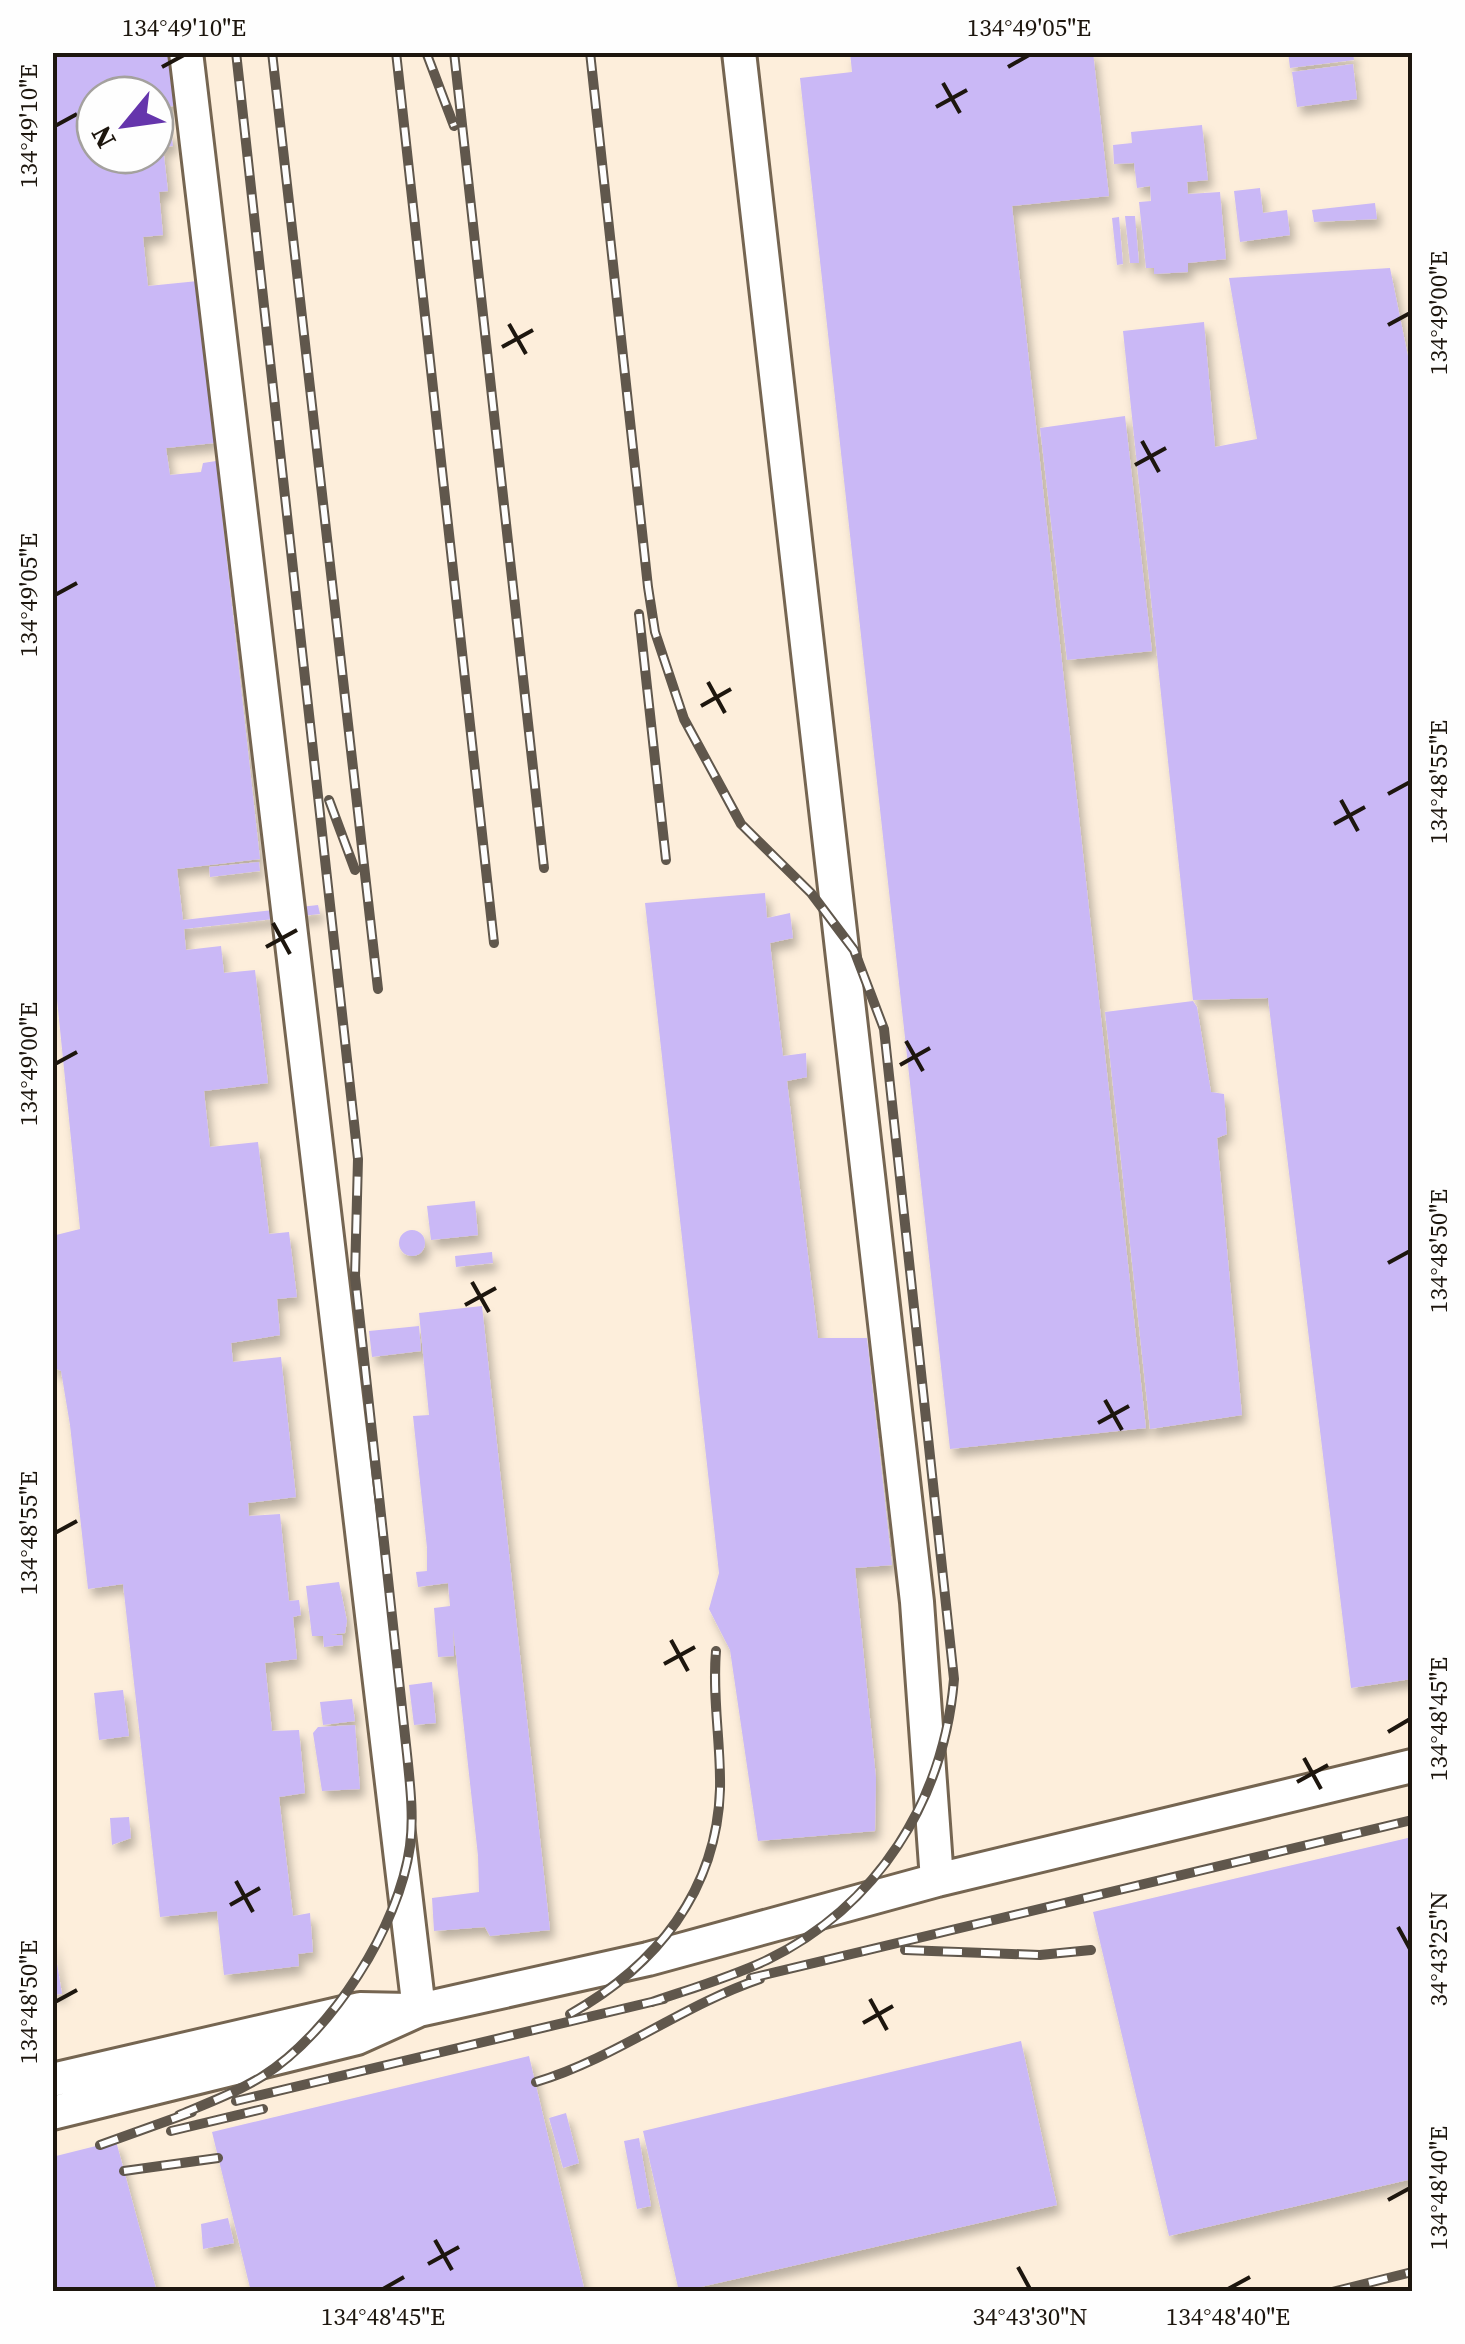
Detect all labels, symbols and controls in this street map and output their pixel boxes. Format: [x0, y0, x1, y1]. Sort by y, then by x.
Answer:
text: 134°49'10"E [122, 10, 246, 44]
text: 134°49'05"E [967, 10, 1091, 44]
text: 134°49'10"E [11, 64, 45, 188]
north arrow [75, 75, 175, 175]
text: N [82, 119, 125, 155]
text: 134°49'00"E [1421, 251, 1455, 375]
text: 134°49'05"E [11, 533, 45, 657]
text: 134°48'55"E [1421, 720, 1455, 844]
text: 134°49'00"E [11, 1002, 45, 1126]
text: 134°48'50"E [1421, 1189, 1455, 1313]
text: 134°48'55"E [11, 1471, 45, 1595]
text: 134°48'45"E [1421, 1657, 1455, 1781]
text: 34°43'25"N [1421, 1891, 1455, 2007]
text: 134°48'50"E [11, 1940, 45, 2064]
text: 134°48'40"E [1421, 2126, 1455, 2250]
text: 134°48'45"E [321, 2299, 445, 2333]
text: 34°43'30"N [972, 2299, 1088, 2333]
text: 134°48'40"E [1166, 2299, 1290, 2333]

